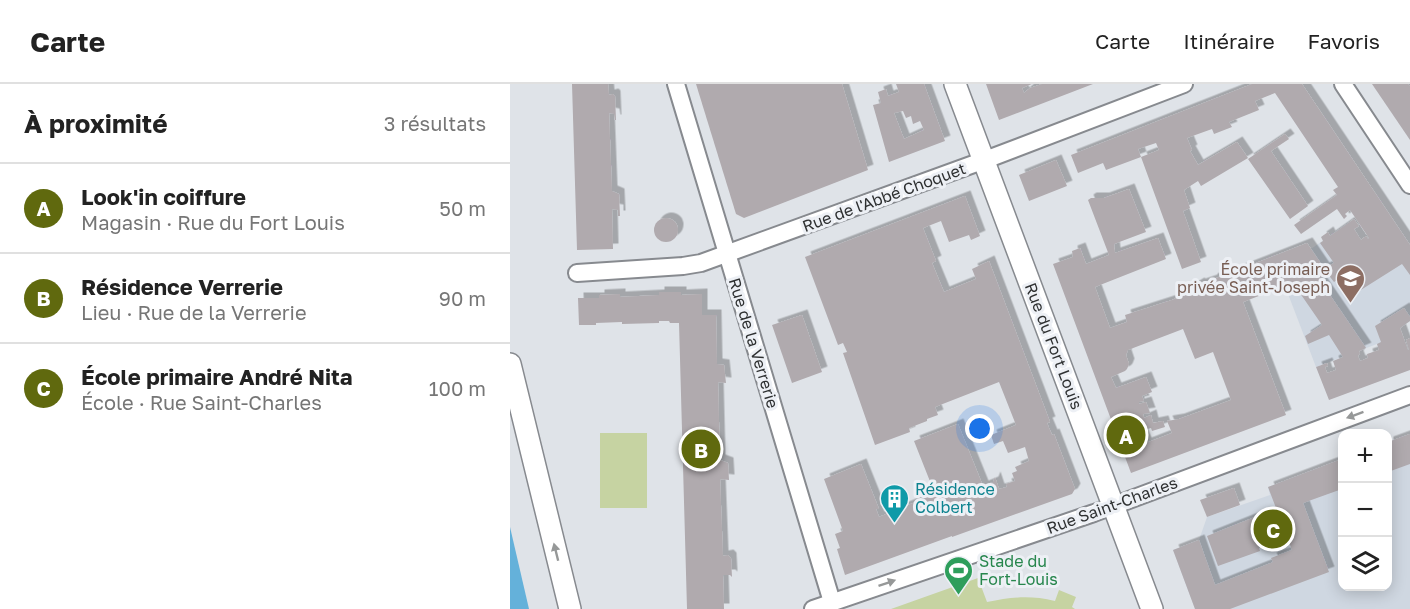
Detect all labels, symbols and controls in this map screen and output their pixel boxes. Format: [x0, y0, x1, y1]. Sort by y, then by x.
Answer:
text: Carte [30, 25, 105, 58]
text: Carte [1095, 28, 1150, 54]
text: Itinéraire [1183, 28, 1275, 54]
text: Favoris [1308, 28, 1380, 54]
text: À proximité [24, 108, 168, 139]
text: 3 résultats [384, 111, 486, 135]
street label: Rue de l'Abbé Choquet [800, 158, 968, 236]
text: Look'in coiffure [81, 183, 246, 210]
text: A [36, 196, 51, 220]
text: 50 m [439, 196, 486, 220]
text: Magasin · Rue du Fort Louis [81, 210, 345, 234]
place label: École primaire privée Saint-Joseph [1177, 259, 1330, 297]
school or university icon: École primaire privée Saint-Joseph [1335, 262, 1367, 304]
text: Résidence Verrerie [81, 273, 283, 300]
street label: Rue de la Verrerie [725, 275, 783, 411]
street label: Rue du Fort Louis [1021, 280, 1087, 412]
text: B [36, 286, 51, 310]
text: 90 m [439, 286, 486, 310]
text: Lieu · Rue de la Verrerie [81, 300, 307, 324]
text: École primaire André Nita [81, 363, 353, 390]
text: C [36, 376, 51, 400]
text: 100 m [429, 376, 486, 400]
text: École · Rue Saint-Charles [81, 390, 322, 414]
one-way arrow [1346, 411, 1364, 421]
pin: A [1106, 412, 1146, 458]
your location [965, 414, 994, 443]
pin: B [682, 426, 720, 472]
map controls [1338, 429, 1392, 591]
button: + [1338, 429, 1392, 483]
street label: Rue Saint-Charles [1044, 472, 1180, 538]
place label: Résidence Colbert [915, 479, 995, 517]
building icon: Résidence Colbert [878, 482, 910, 524]
button: − [1338, 483, 1392, 537]
pin: C [1254, 506, 1293, 552]
button: layers [1338, 537, 1392, 591]
one-way arrow [551, 543, 561, 561]
place label: Stade du Fort-Louis [979, 551, 1058, 589]
sports icon: Stade du Fort-Louis [942, 554, 974, 596]
one-way arrow [879, 578, 897, 588]

